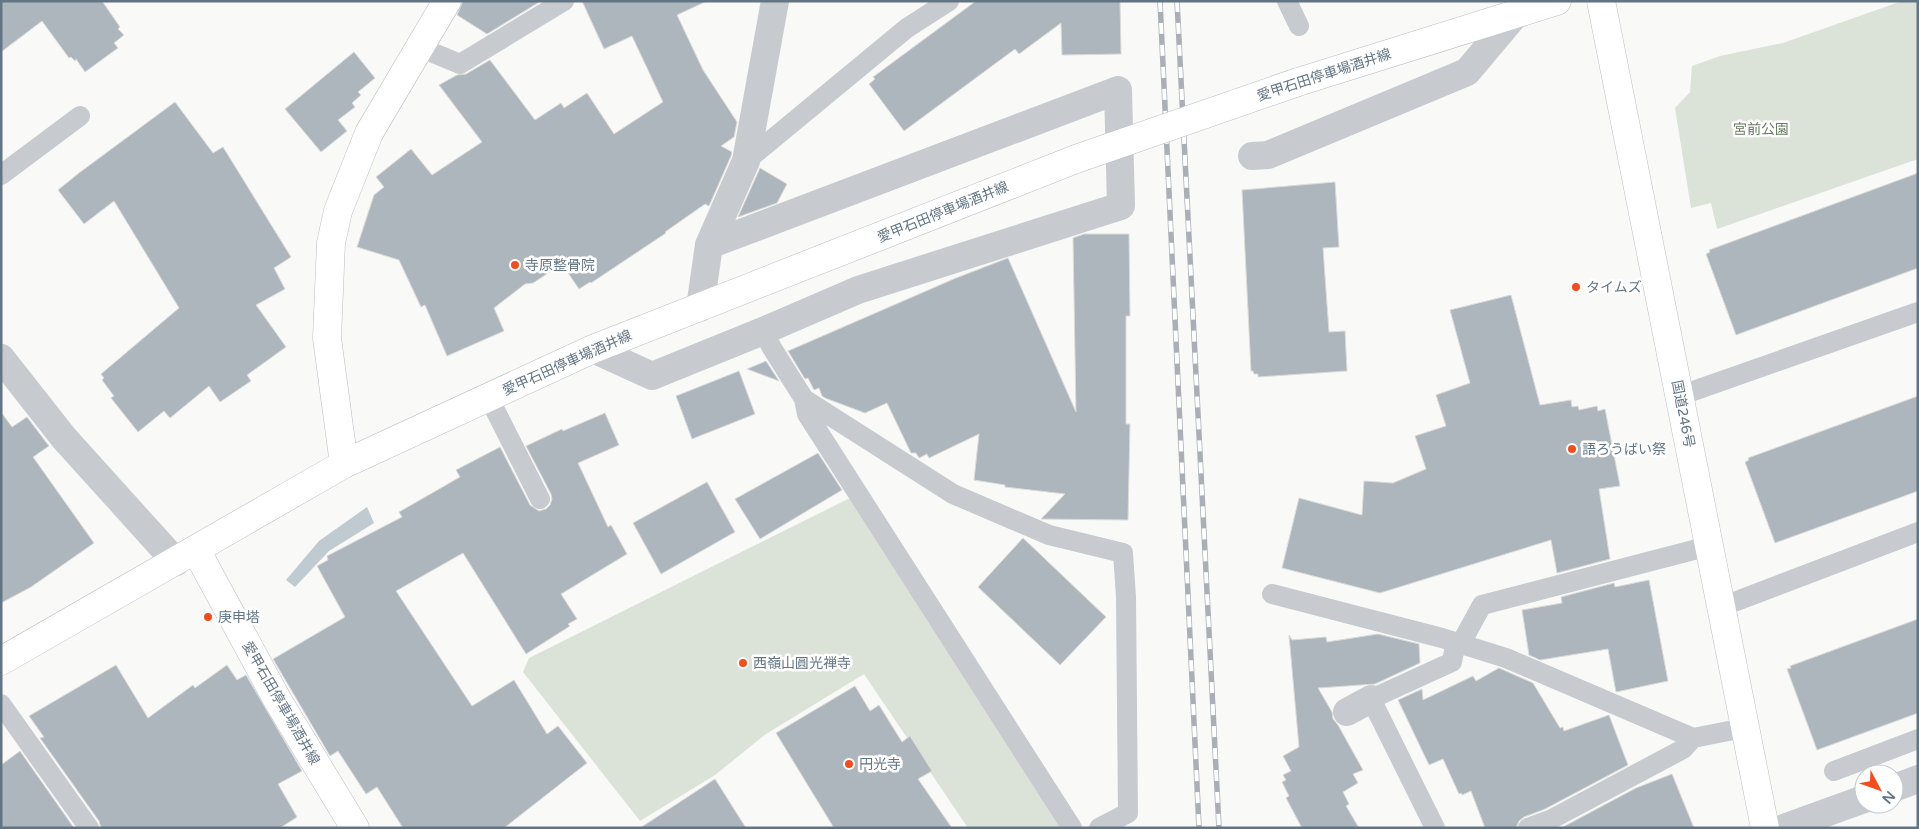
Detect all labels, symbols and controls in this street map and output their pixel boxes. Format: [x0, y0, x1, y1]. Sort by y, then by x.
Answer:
street label: 愛甲石田停車場酒井線 [1255, 45, 1393, 105]
park label: 宮前公園 [1733, 121, 1789, 138]
street label: 愛甲石田停車場酒井線 [875, 178, 1011, 246]
place label: 寺原整骨院 [525, 257, 595, 274]
marker: 寺原整骨院 [509, 259, 521, 271]
place label: タイムズ [1586, 279, 1642, 296]
marker: タイムズ [1570, 281, 1582, 293]
street label: 愛甲石田停車場酒井線 [500, 327, 634, 399]
street label: 国道246号 [1668, 379, 1698, 449]
place label: 語ろうばい祭 [1582, 441, 1666, 458]
marker: 語ろうばい祭 [1566, 443, 1578, 455]
place label: 庚申塔 [218, 609, 260, 626]
marker: 庚申塔 [202, 611, 214, 623]
street label: 愛甲石田停車場酒井線 [239, 638, 323, 768]
place label: 西嶺山圓光禅寺 [753, 655, 851, 672]
marker: 西嶺山圓光禅寺 [737, 657, 749, 669]
place label: 円光寺 [859, 756, 901, 773]
marker: 円光寺 [843, 758, 855, 770]
north arrow [1854, 764, 1904, 814]
text: N [1878, 787, 1899, 807]

